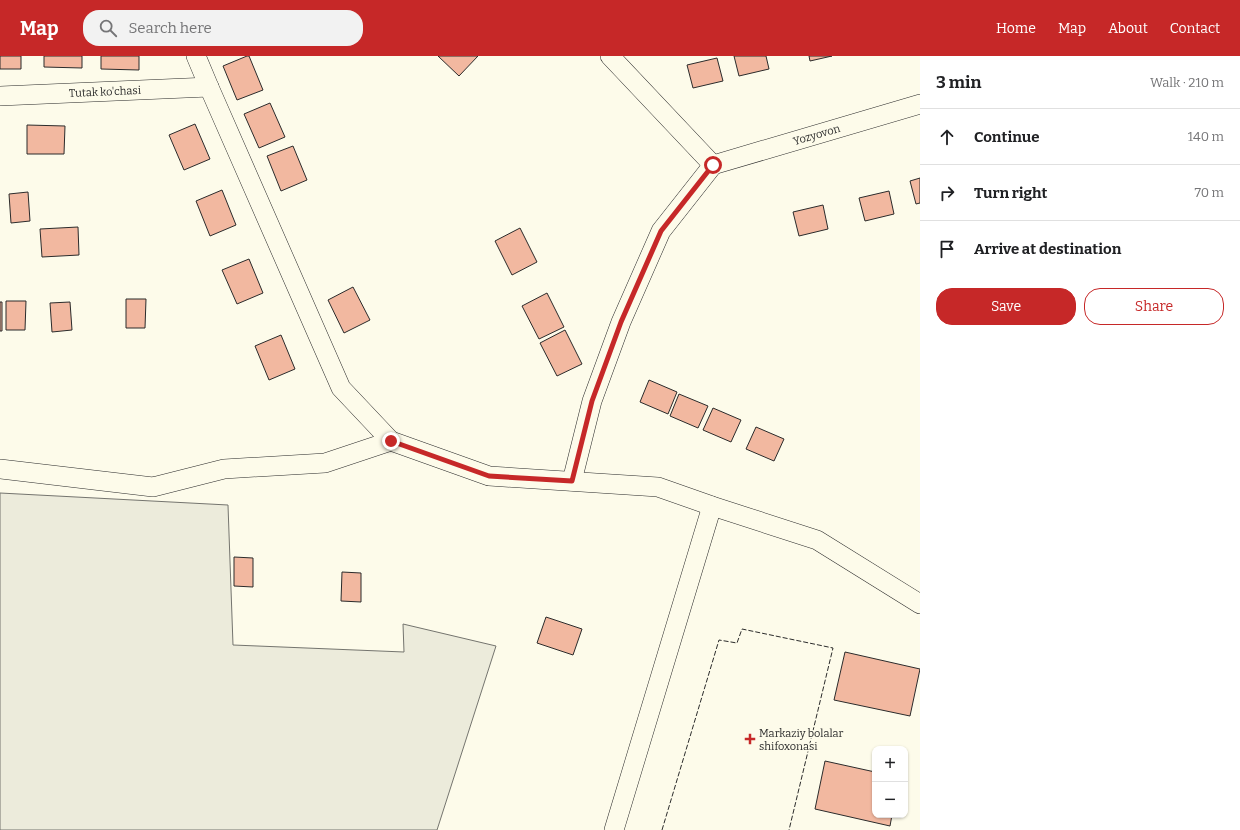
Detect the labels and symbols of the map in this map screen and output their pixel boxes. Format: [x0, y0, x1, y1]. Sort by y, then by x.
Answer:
street label: Tutak ko'chasi [69, 84, 142, 100]
street label: Yozyovon [792, 122, 842, 148]
route start [704, 156, 722, 174]
route end [382, 432, 400, 450]
place label: Markaziy bolalar shifoxonasi [759, 727, 843, 753]
marker: Markaziy bolalar shifoxonasi [744, 733, 756, 745]

